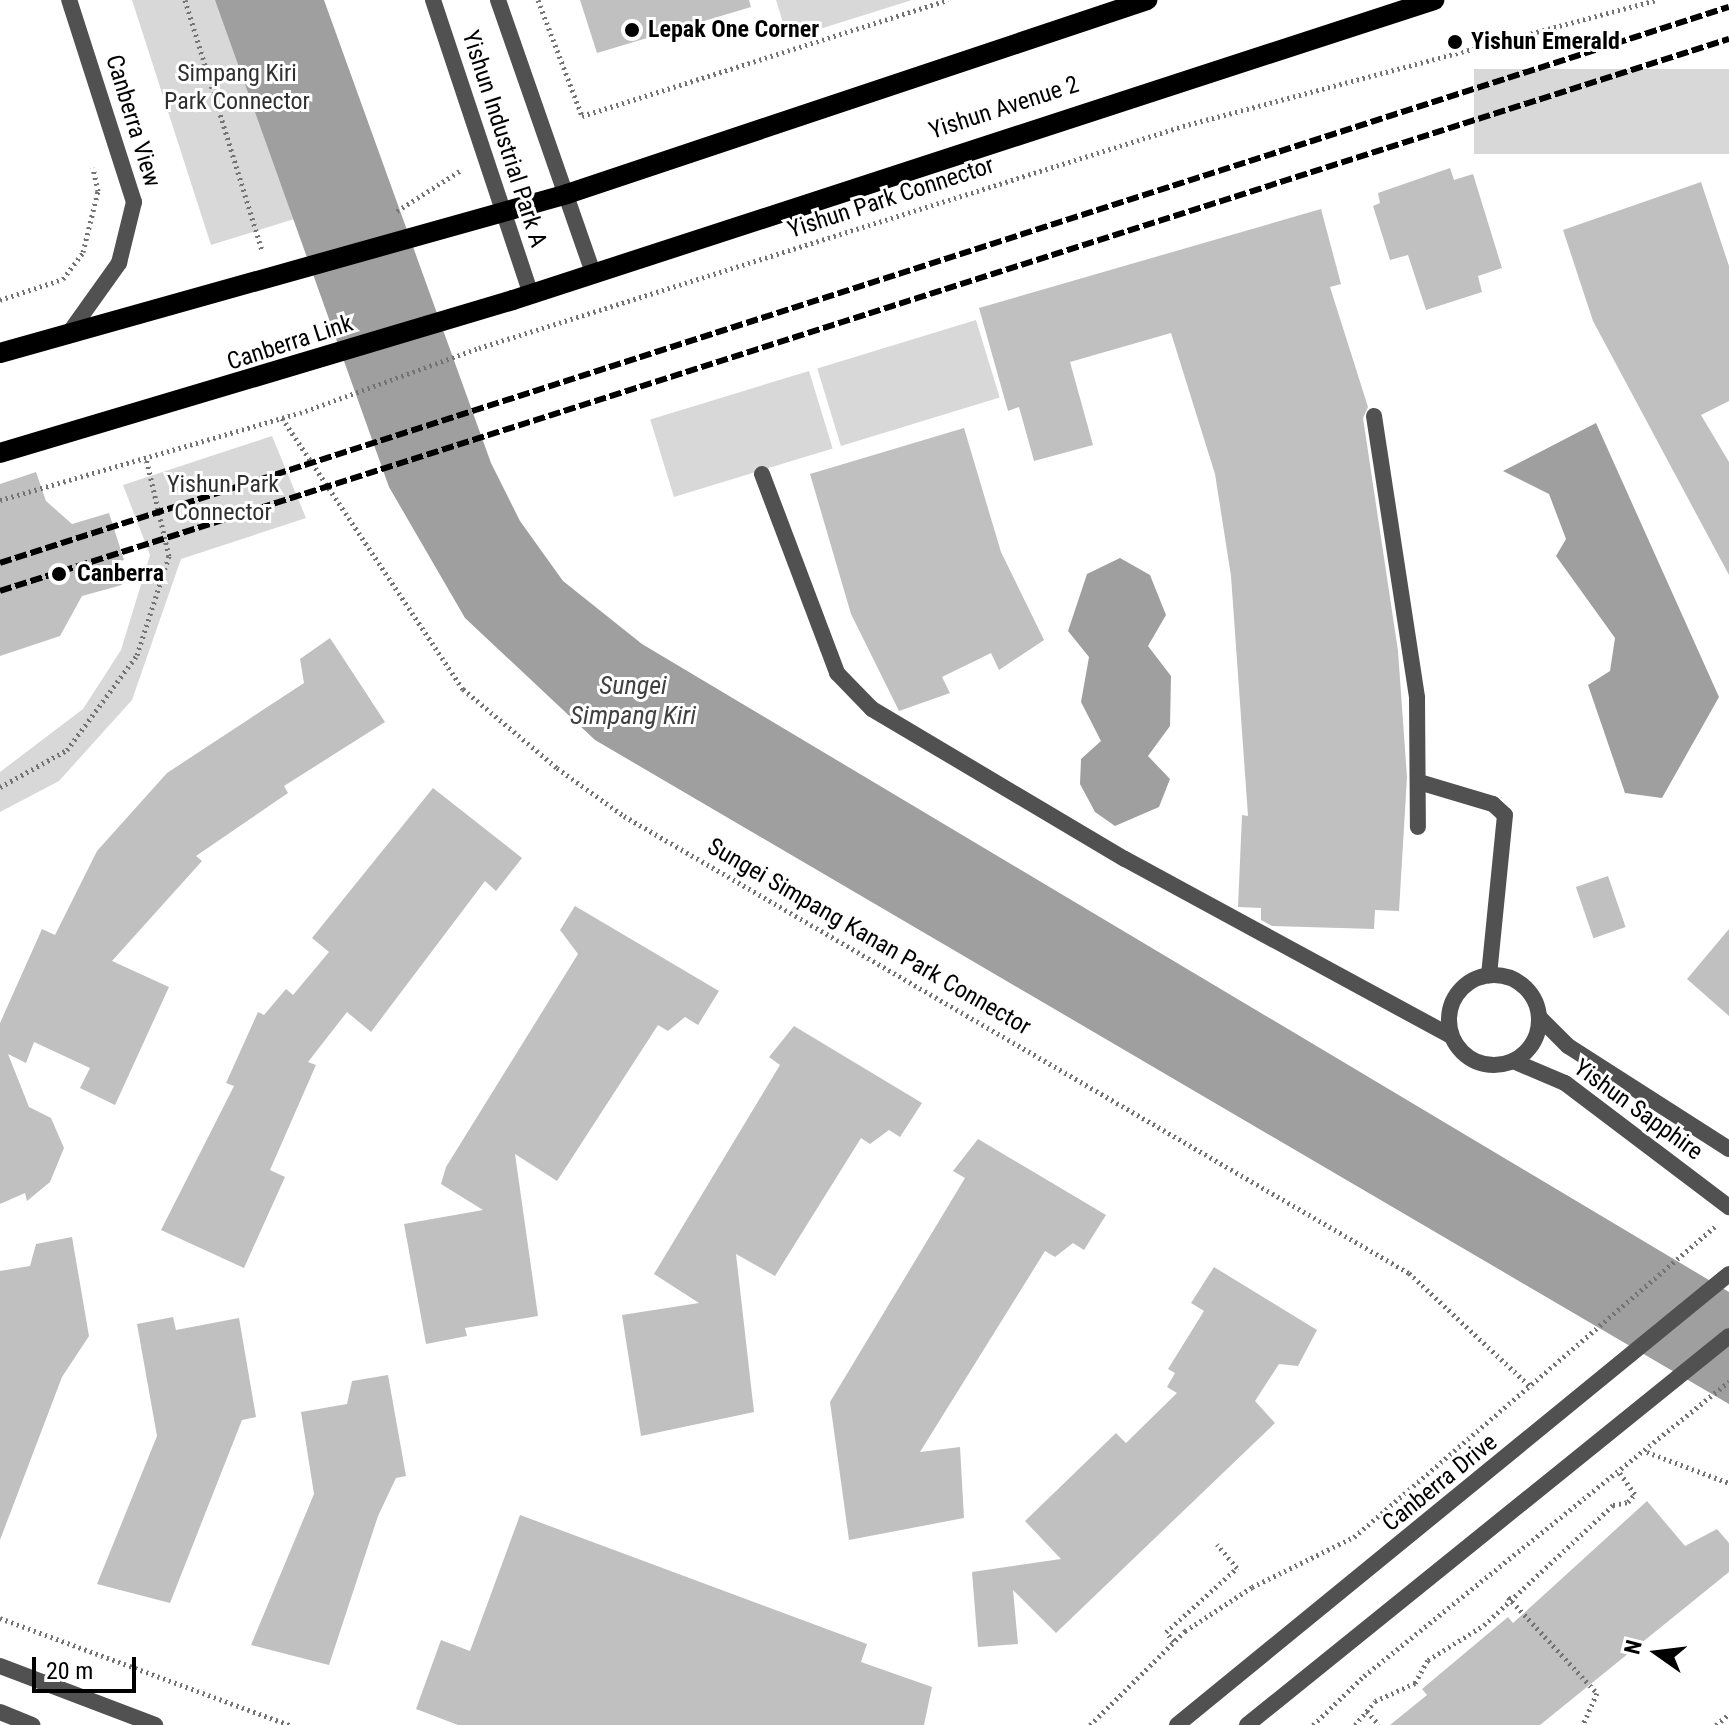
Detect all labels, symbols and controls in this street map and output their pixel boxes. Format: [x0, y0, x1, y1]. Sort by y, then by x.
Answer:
place label: Lepak One Corner [648, 16, 819, 44]
marker: Lepak One Corner [623, 21, 641, 39]
street label: Yishun Industrial Park A [455, 27, 553, 251]
place label: Yishun Emerald [1471, 28, 1620, 56]
marker: Yishun Emerald [1446, 33, 1464, 51]
street label: Canberra View [99, 51, 167, 191]
park label: Simpang Kiri Park Connector [164, 60, 310, 116]
street label: Yishun Avenue 2 [925, 70, 1083, 146]
street label: Yishun Park Connector [784, 151, 998, 245]
street label: Canberra Link [224, 309, 356, 377]
park label: Yishun Park Connector [167, 471, 279, 527]
place label: Canberra [77, 560, 164, 588]
marker: Canberra [48, 563, 70, 585]
water label: Sungei Simpang Kiri [570, 670, 696, 732]
street label: Sungei Simpang Kanan Park Connector [702, 832, 1036, 1042]
street label: Yishun Sapphire [1568, 1054, 1708, 1166]
street label: Canberra Drive [1377, 1428, 1503, 1538]
north arrow [1617, 1613, 1697, 1693]
text: N [1619, 1638, 1647, 1657]
scale bar [36, 1641, 140, 1691]
text: 20 m [46, 1657, 93, 1685]

